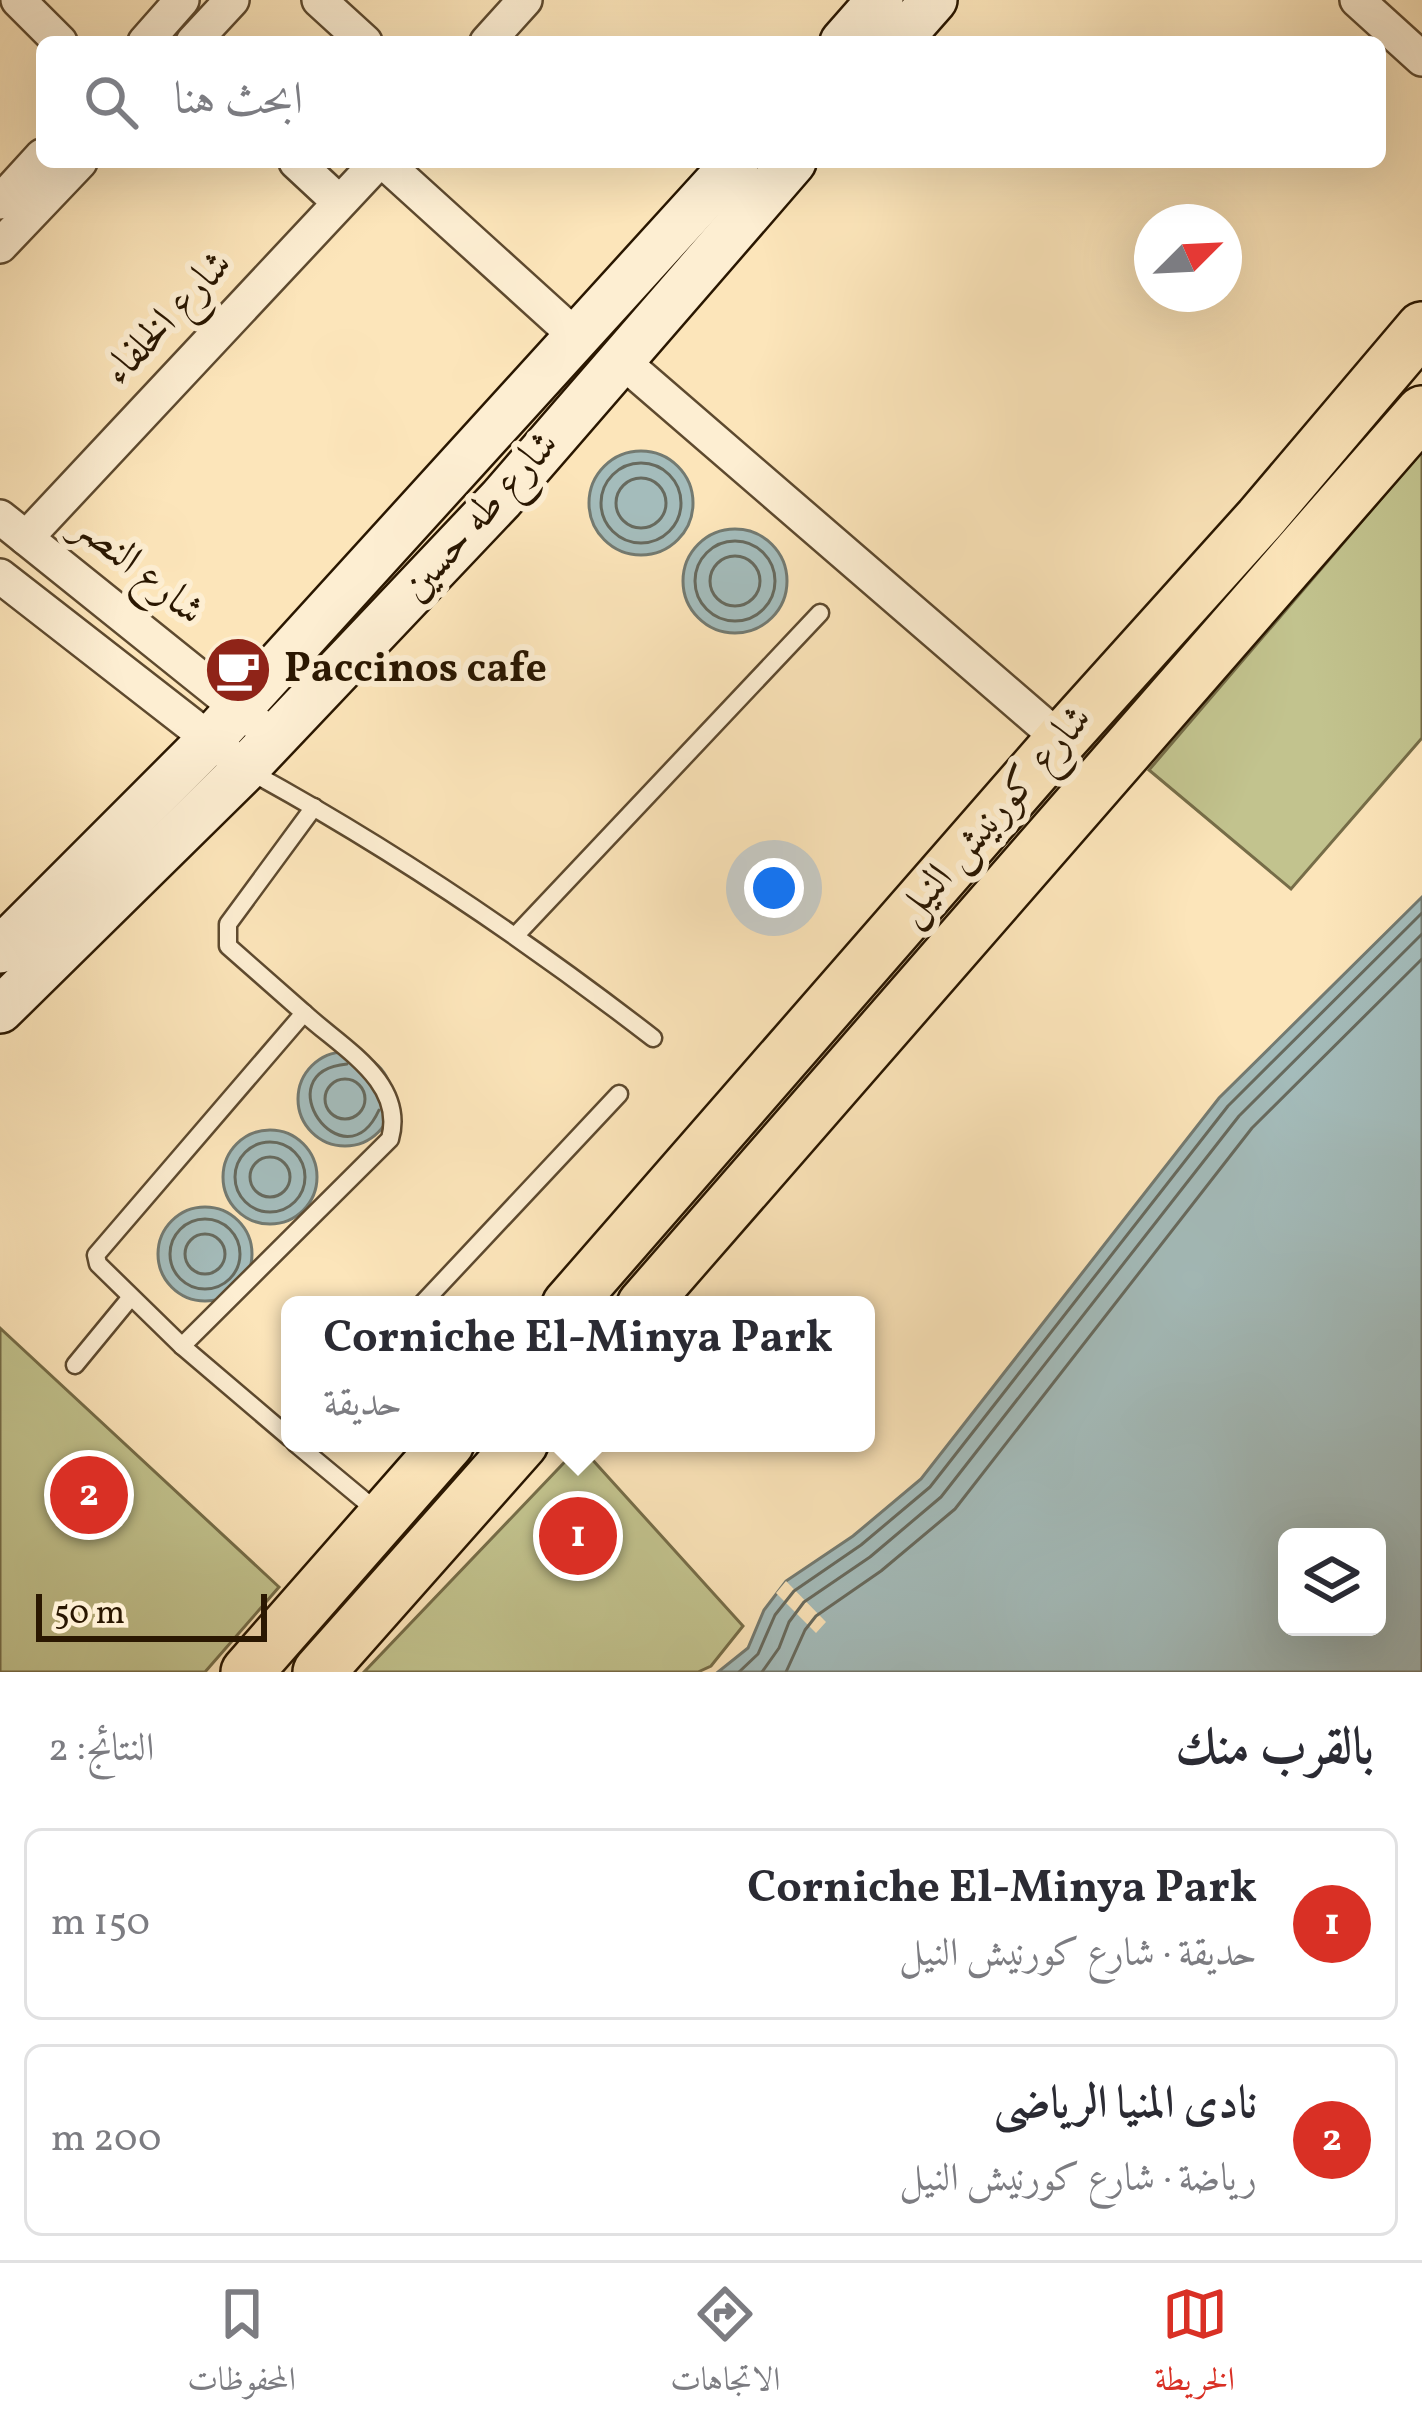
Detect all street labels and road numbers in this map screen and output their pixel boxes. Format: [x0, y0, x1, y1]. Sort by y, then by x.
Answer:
street label: شارع الخلفاء [91, 238, 249, 401]
street label: شارع طه حسين [388, 418, 576, 617]
street label: شارع النصر [56, 497, 216, 643]
street label: شارع كورنيش النيل [882, 693, 1109, 941]

